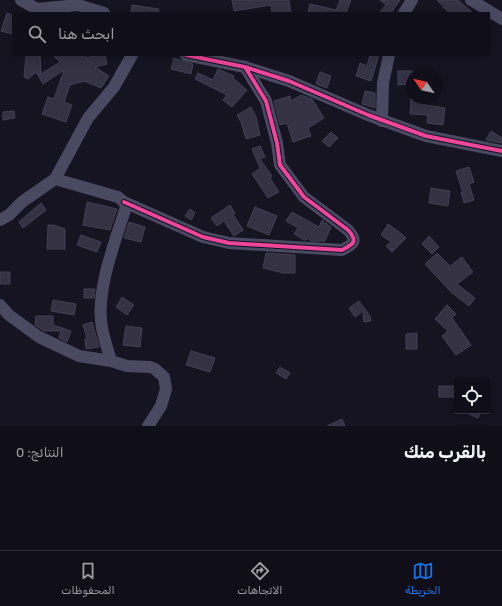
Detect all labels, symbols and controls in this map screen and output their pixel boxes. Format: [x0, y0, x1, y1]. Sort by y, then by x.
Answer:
search box [12, 12, 490, 56]
icon: search [26, 23, 48, 45]
text: ابحث هنا [58, 25, 115, 43]
north arrow [406, 68, 442, 104]
map controls [454, 378, 490, 414]
button: locate [454, 378, 490, 414]
text: بالقرب منك [404, 442, 486, 462]
text: النتائج: 0 [16, 445, 63, 460]
tab: المحفوظات [61, 560, 115, 597]
tab: الاتجاهات [237, 560, 282, 597]
tab: الخريطة [405, 560, 441, 597]

